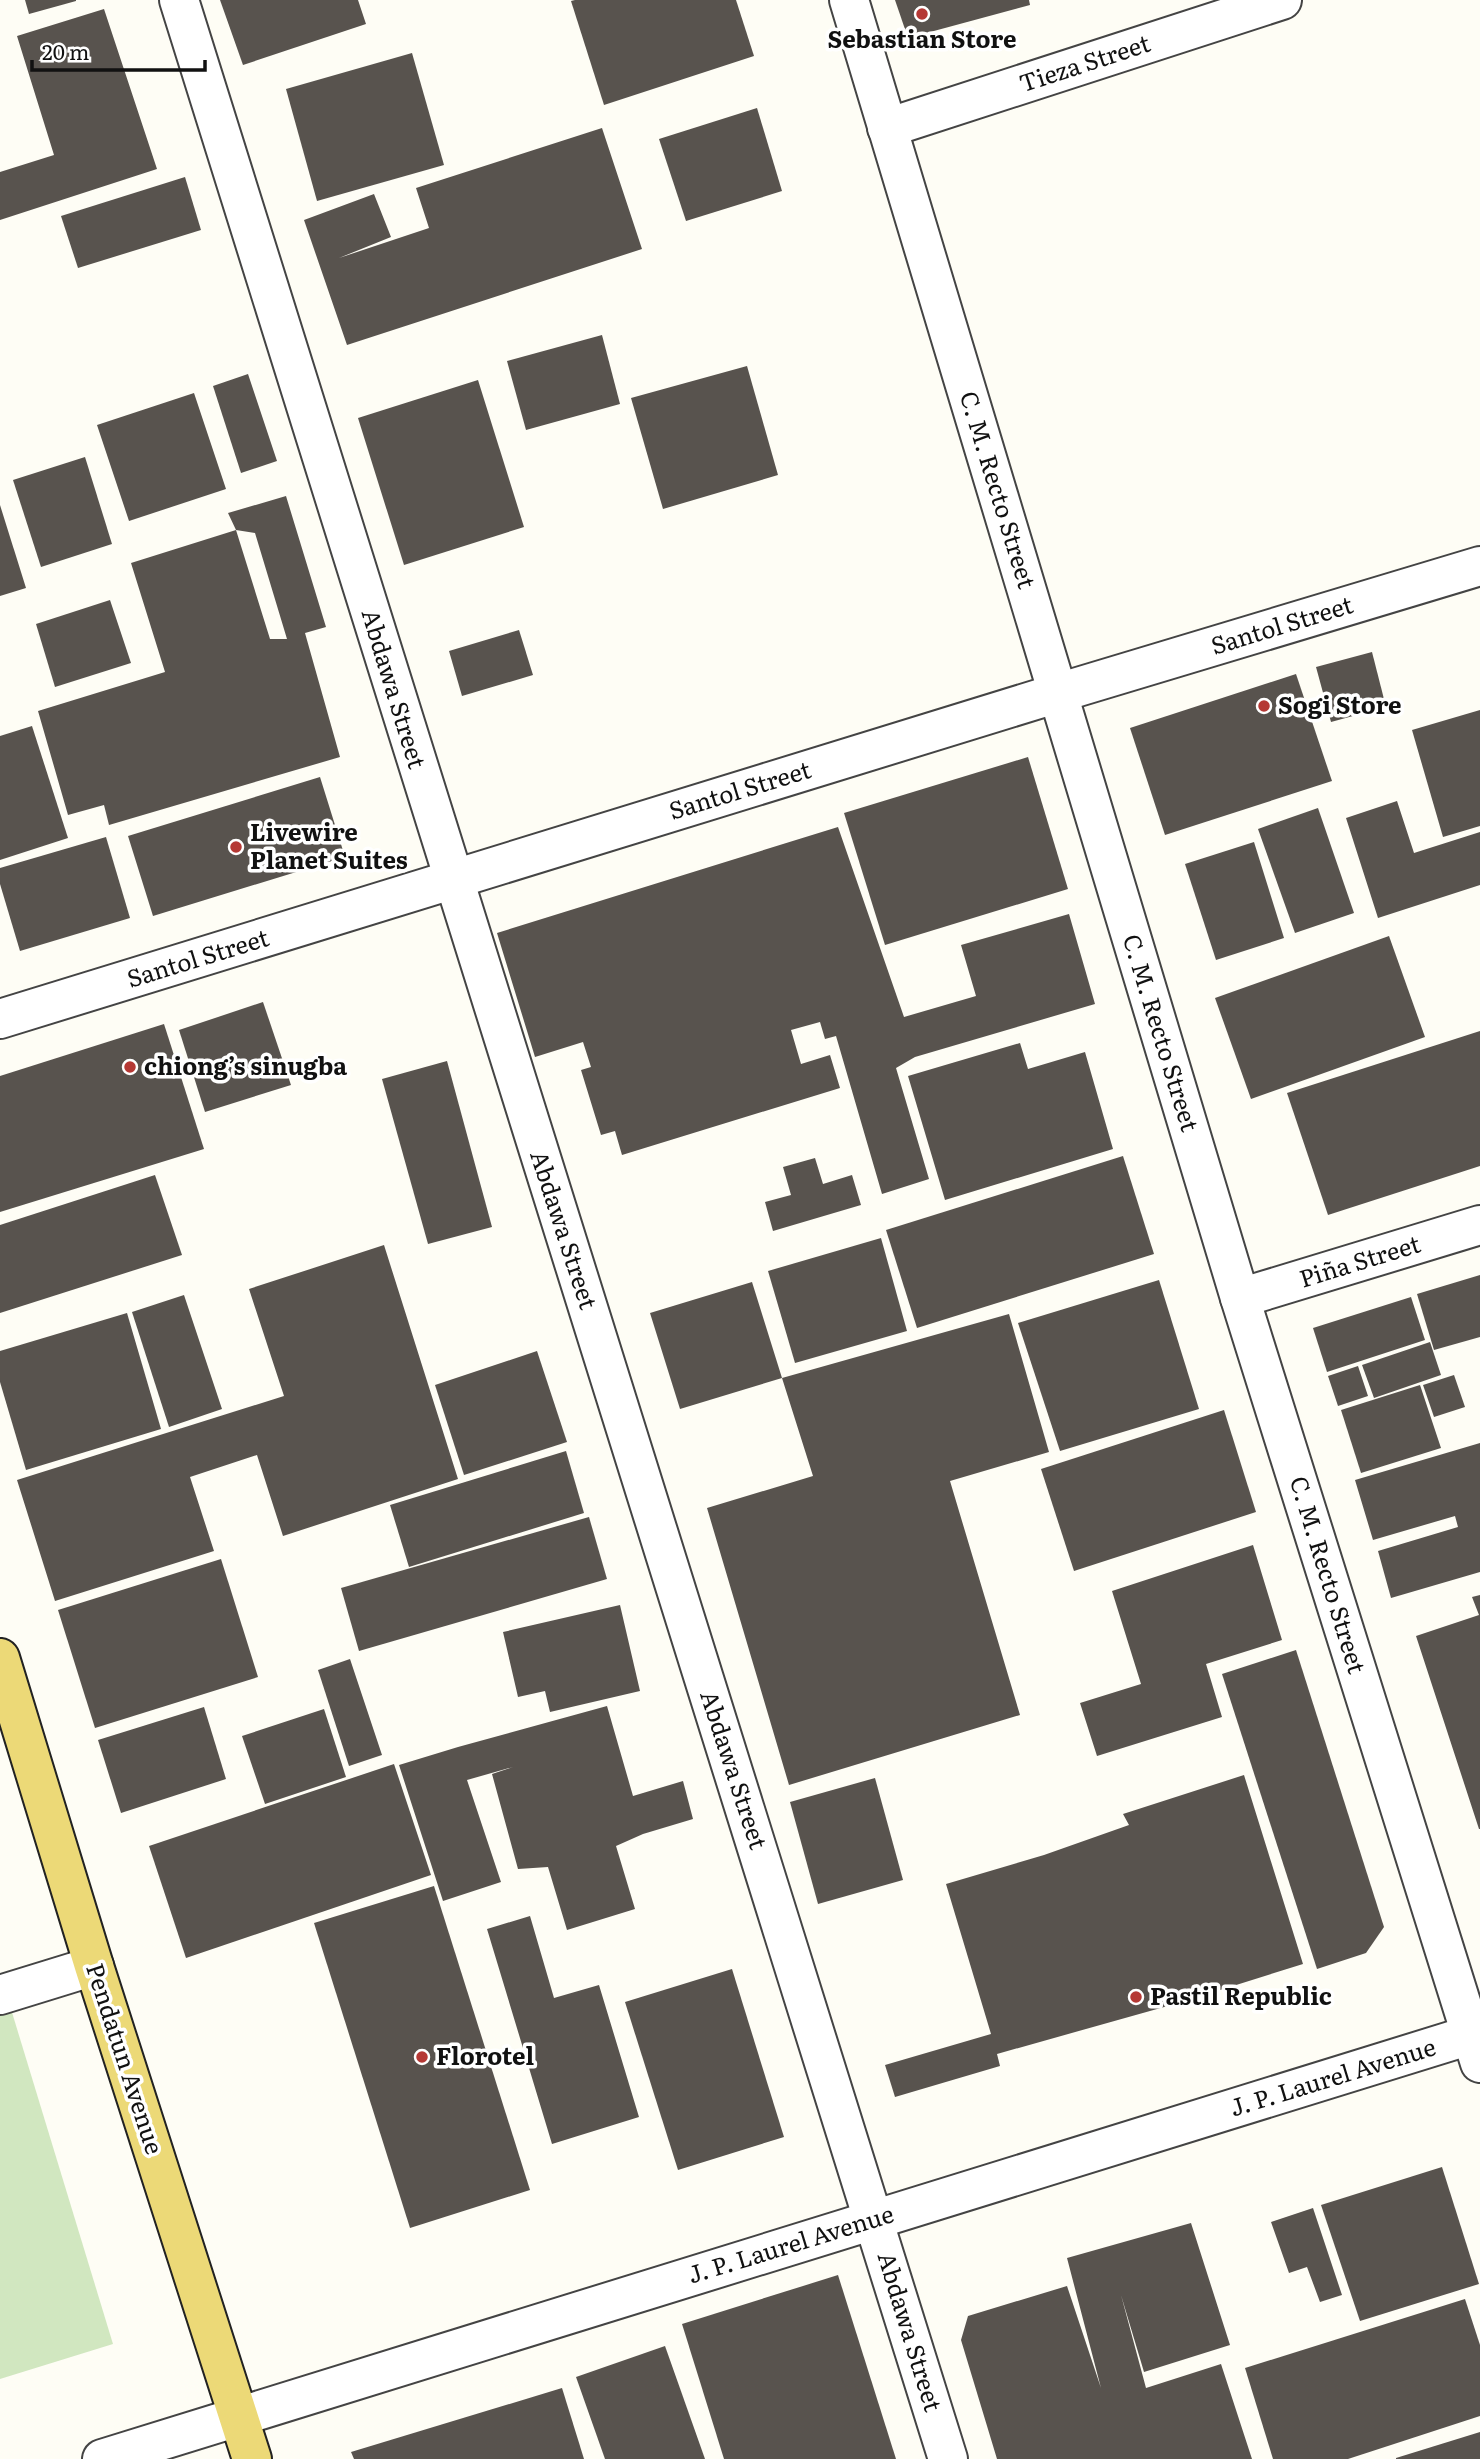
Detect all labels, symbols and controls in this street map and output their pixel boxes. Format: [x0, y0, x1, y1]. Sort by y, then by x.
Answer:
marker: Sebastian Store [914, 6, 930, 22]
place label: Sebastian Store [827, 20, 1017, 55]
street label: Tieza Street [1014, 24, 1155, 99]
scale bar [32, 28, 205, 72]
text: 20 m [42, 35, 89, 66]
street label: C. M. Recto Street [953, 386, 1046, 593]
street label: Santol Street [1206, 585, 1357, 662]
street label: Abdawa Street [354, 604, 436, 773]
place label: Sogi Store [1278, 686, 1402, 721]
marker: Sogi Store [1256, 698, 1272, 714]
street label: Santol Street [664, 750, 815, 827]
place label: Livewire Planet Suites [250, 813, 408, 876]
marker: Livewire Planet Suites [228, 839, 244, 855]
street label: Santol Street [122, 918, 273, 995]
street label: C. M. Recto Street [1116, 929, 1209, 1136]
place label: chiong’s sinugba [144, 1047, 347, 1082]
marker: chiong’s sinugba [122, 1059, 138, 1075]
street label: Abdawa Street [523, 1145, 608, 1314]
street label: Piña Street [1295, 1225, 1424, 1295]
street label: C. M. Recto Street [1283, 1471, 1376, 1678]
street label: Abdawa Street [693, 1685, 778, 1854]
street label: Pendatun Avenue [79, 1958, 174, 2158]
place label: Pastil Republic [1150, 1977, 1332, 2012]
marker: Pastil Republic [1128, 1989, 1144, 2005]
street label: J. P. Laurel Avenue [1225, 2028, 1439, 2124]
place label: Florotel [436, 2037, 535, 2072]
marker: Florotel [414, 2049, 430, 2065]
street label: J. P. Laurel Avenue [683, 2195, 897, 2291]
street label: Abdawa Street [870, 2247, 952, 2416]

